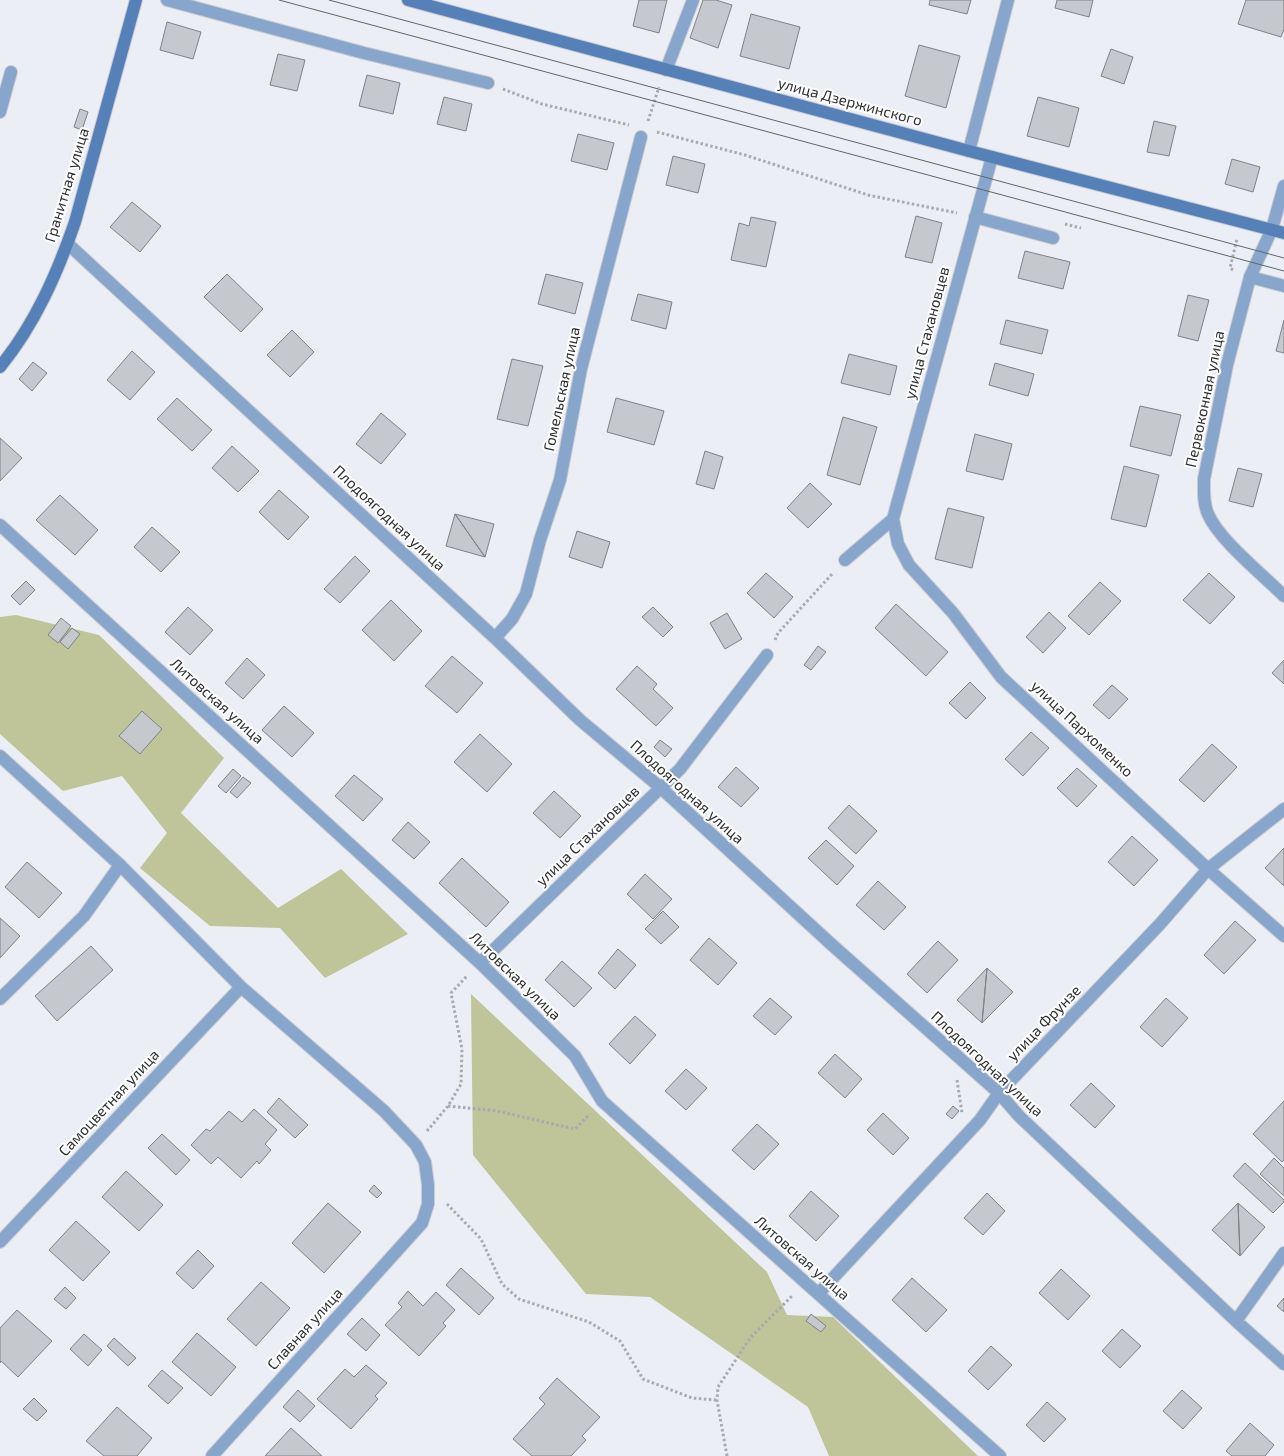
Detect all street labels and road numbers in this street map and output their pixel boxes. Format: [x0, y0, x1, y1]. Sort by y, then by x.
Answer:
street label: улица Дзержинского [776, 73, 924, 130]
street label: Гранитная улица [40, 125, 93, 244]
street label: улица Стахановцев [900, 264, 953, 401]
street label: Гомельская улица [539, 325, 584, 453]
street label: Первоконная улица [1181, 329, 1228, 469]
street label: Плодоягодная улица [329, 461, 449, 575]
street label: Литовская улица [166, 654, 268, 748]
street label: улица Пархоменко [1027, 676, 1138, 781]
street label: Плодоягодная улица [626, 736, 748, 848]
street label: улица Стахановцев [532, 781, 643, 890]
street label: Литовская улица [466, 927, 565, 1024]
street label: улица Фрунзе [1003, 981, 1085, 1065]
street label: Плодоягодная улица [927, 1007, 1047, 1121]
street label: Самоцветная улица [54, 1045, 163, 1160]
street label: Литовская улица [751, 1211, 854, 1304]
street label: Славная улица [263, 1284, 346, 1374]

